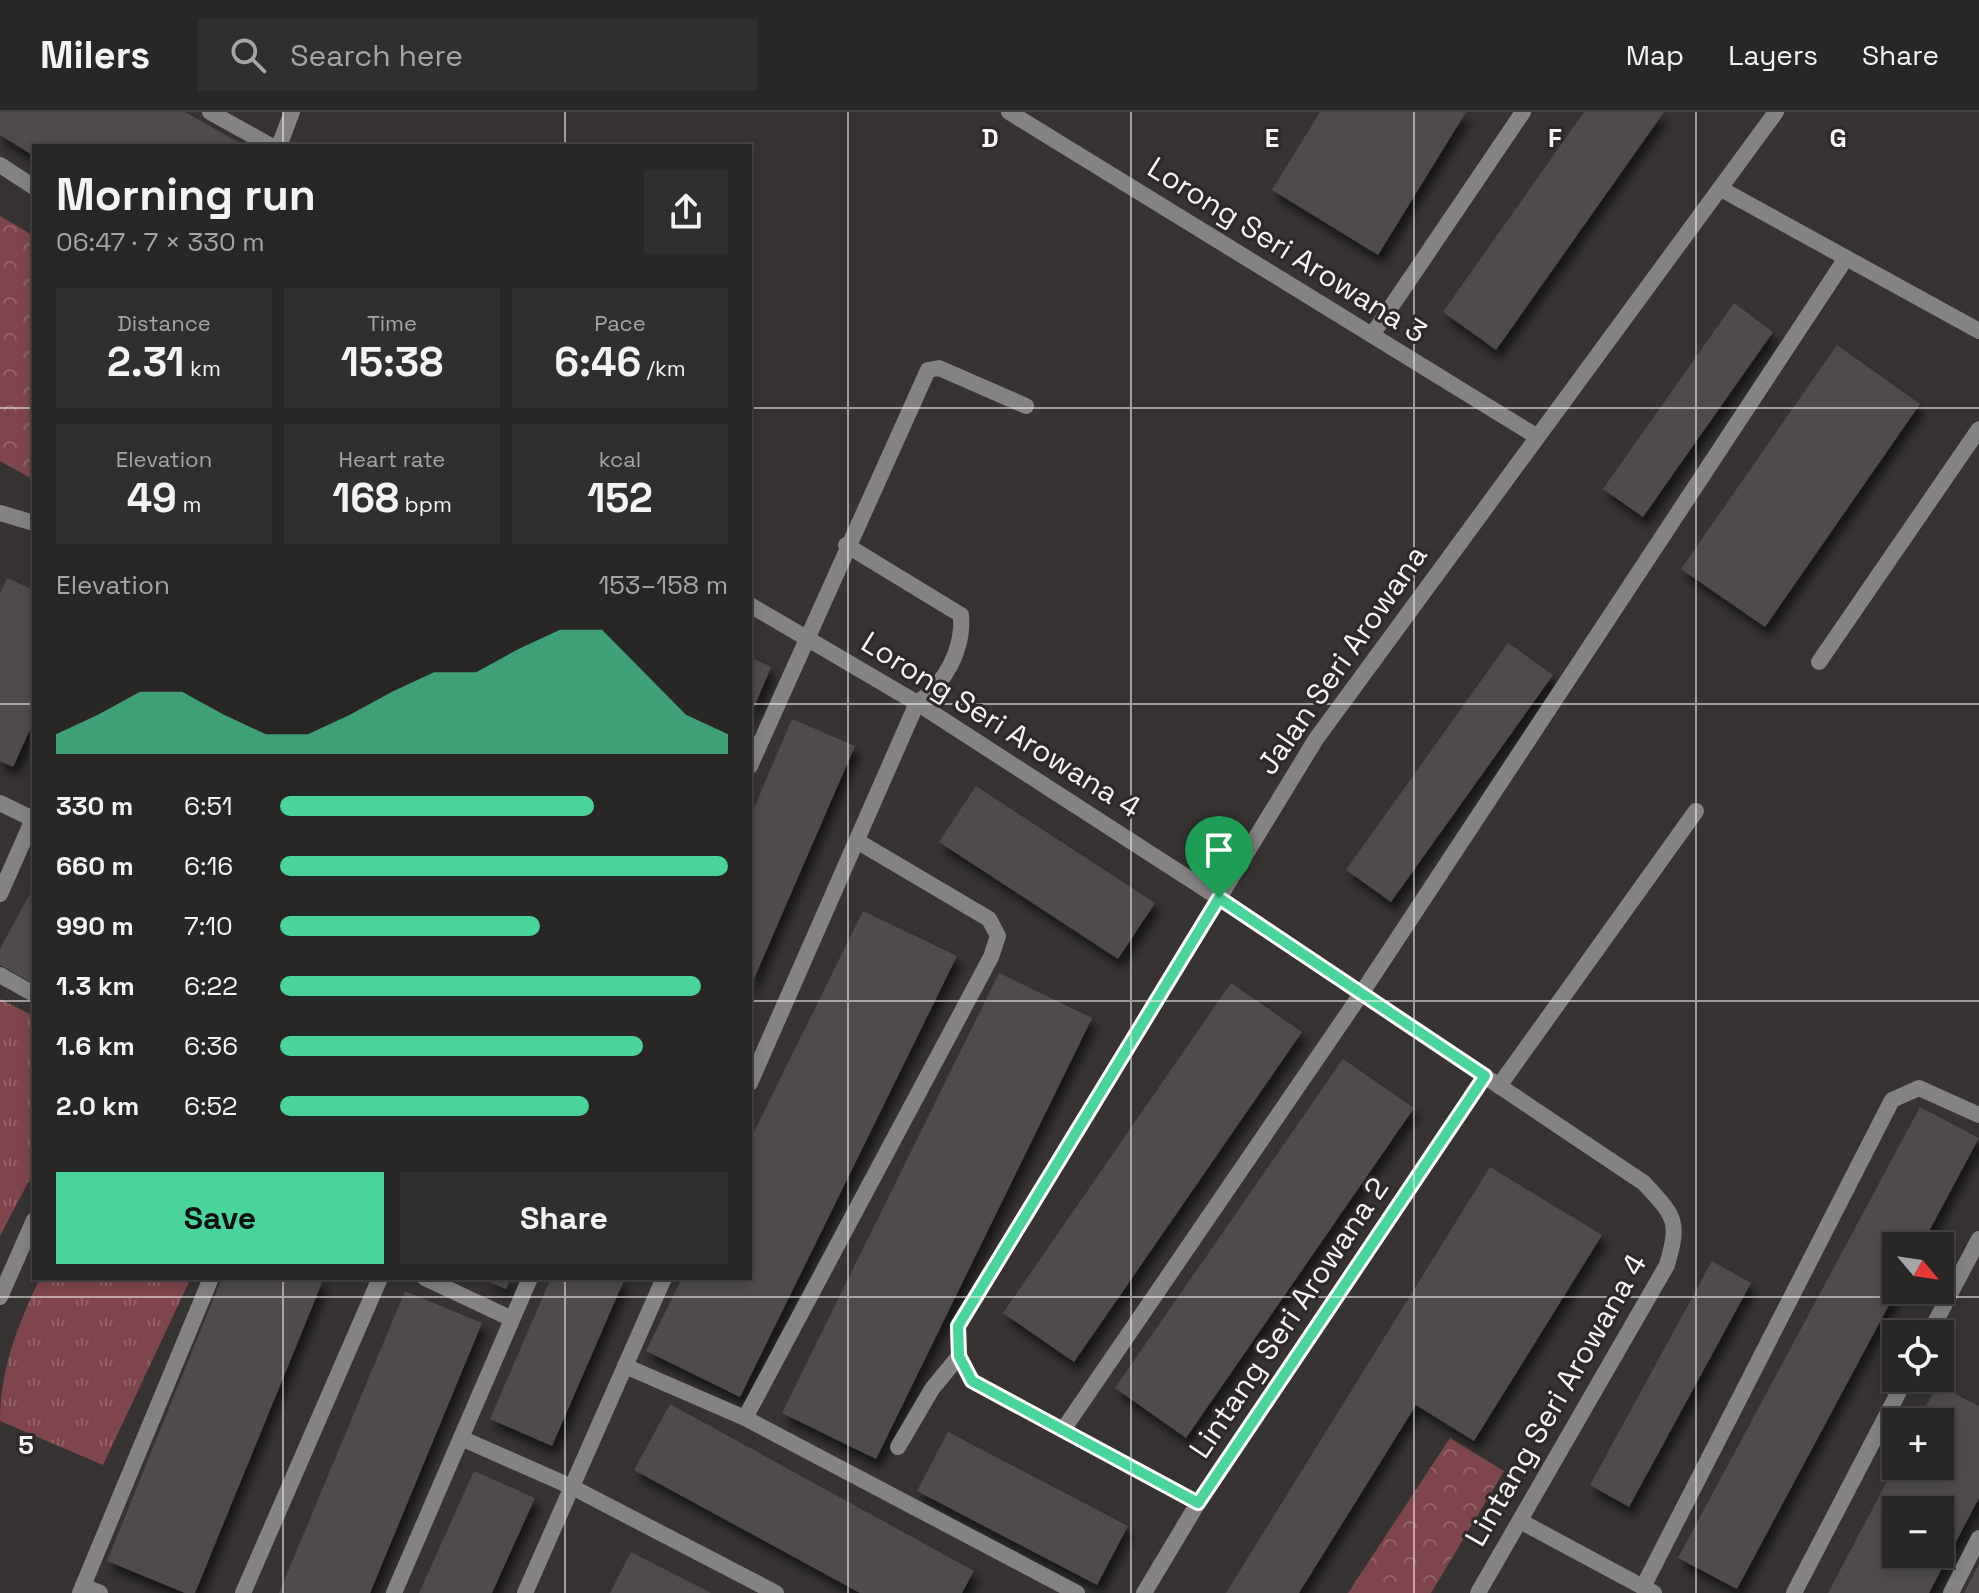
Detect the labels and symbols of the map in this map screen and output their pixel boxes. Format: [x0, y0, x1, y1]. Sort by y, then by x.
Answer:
text: D [981, 121, 999, 155]
text: E [1265, 121, 1279, 155]
text: F [1548, 121, 1562, 155]
text: G [1829, 121, 1847, 155]
street label: Lorong Seri Arowana 3 [1140, 148, 1434, 351]
street label: Jalan Seri Arowana [1248, 537, 1435, 782]
street label: Lorong Seri Arowana 4 [854, 623, 1148, 827]
pin [1185, 816, 1253, 898]
street label: Lintang Seri Arowana 2 [1180, 1170, 1397, 1466]
north arrow [1882, 1232, 1954, 1304]
street label: Lintang Seri Arowana 4 [1456, 1247, 1655, 1553]
text: 5 [18, 1428, 34, 1462]

